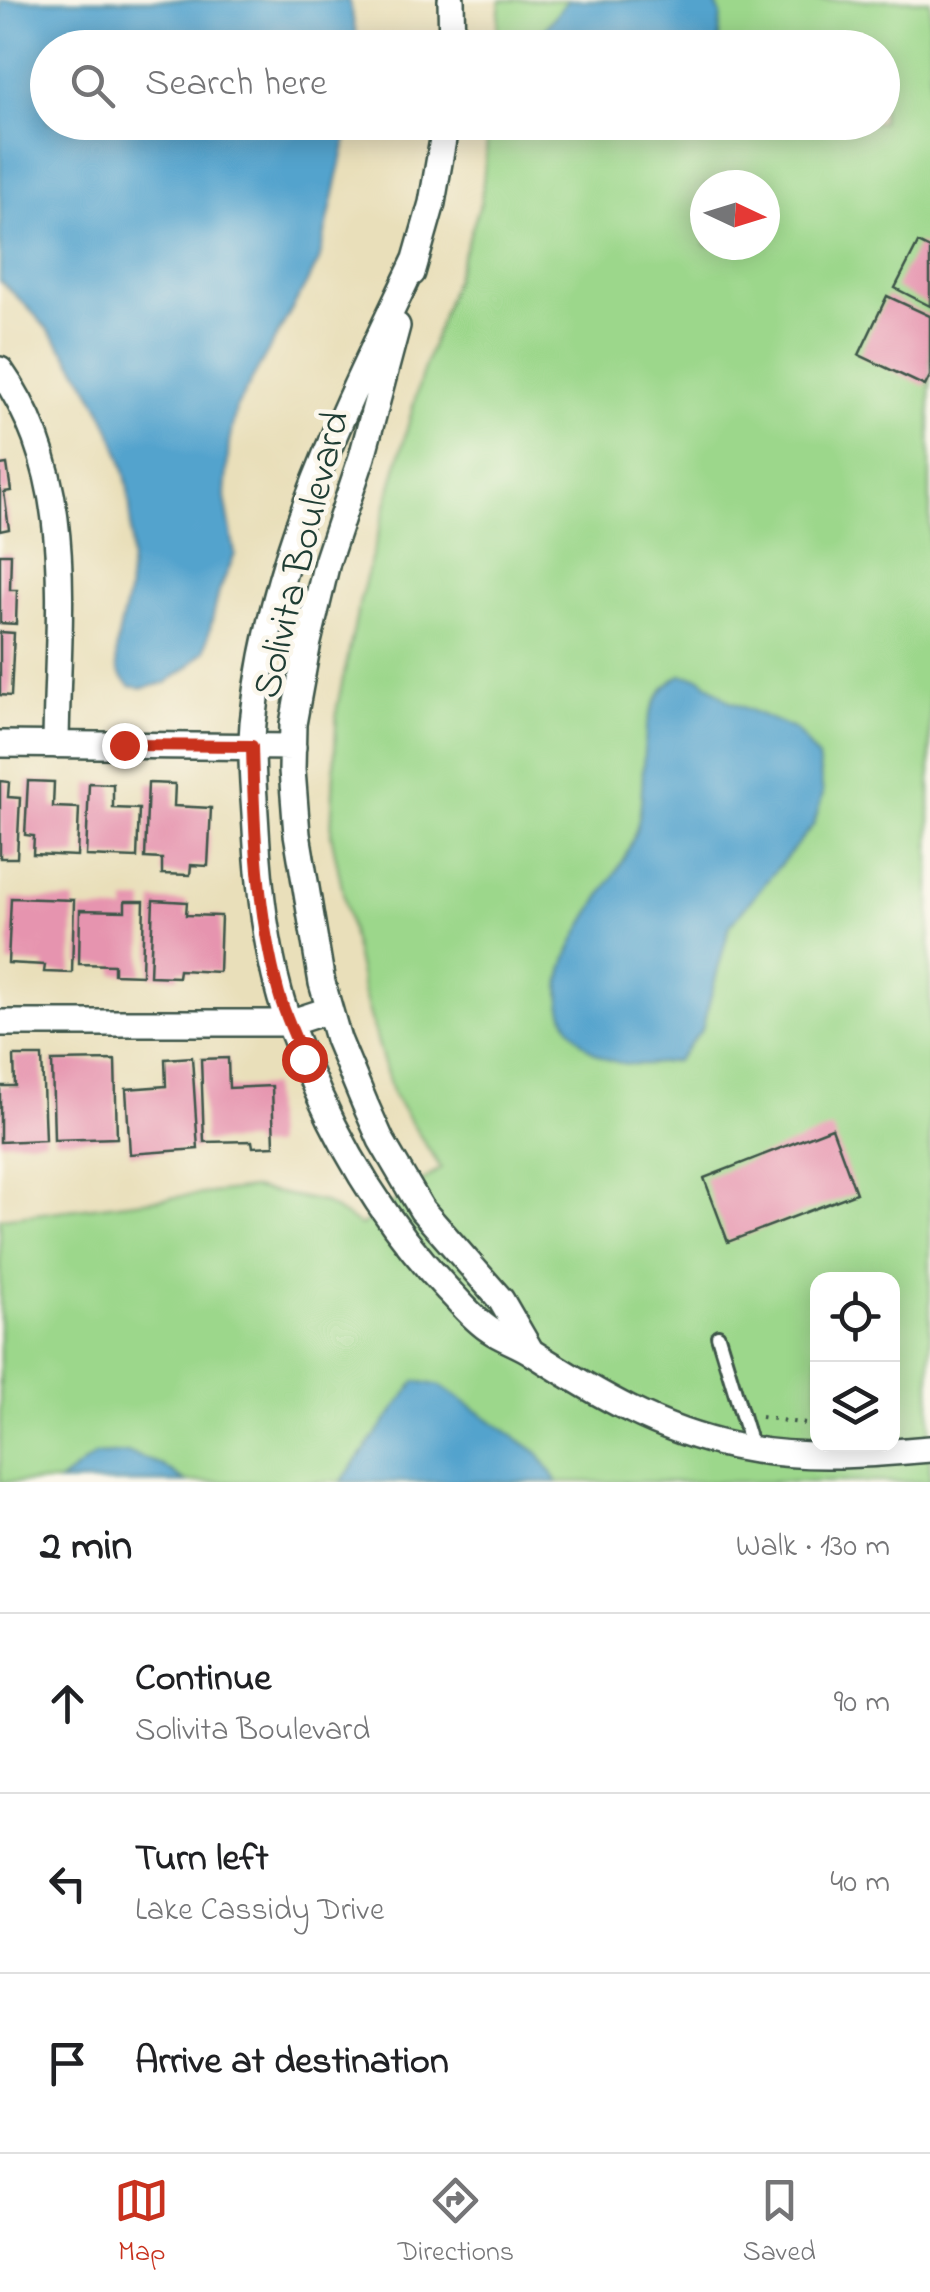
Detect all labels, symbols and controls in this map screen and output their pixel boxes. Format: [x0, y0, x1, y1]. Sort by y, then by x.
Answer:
search box [30, 30, 900, 140]
text: Search here [145, 57, 327, 113]
icon: search [65, 58, 120, 113]
north arrow [690, 170, 780, 260]
street label: Solivita Boulevard [239, 405, 368, 705]
route end [102, 723, 148, 769]
route start [282, 1037, 328, 1083]
map controls [810, 1272, 900, 1452]
button: locate [810, 1272, 900, 1362]
button: layers [810, 1362, 900, 1452]
text: 2 min [40, 1517, 132, 1578]
text: Walk · 130 m [736, 1524, 890, 1571]
text: Continue [135, 1652, 271, 1708]
icon: ahead [40, 1676, 95, 1731]
text: 90 m [834, 1680, 890, 1727]
text: Solivita Boulevard [135, 1708, 370, 1755]
text: Turn left [135, 1832, 268, 1888]
icon: left [40, 1856, 95, 1911]
text: 40 m [830, 1860, 890, 1907]
text: Lake Cassidy Drive [135, 1888, 384, 1935]
text: Arrive at destination [135, 2035, 449, 2091]
icon: arrive [40, 2036, 95, 2091]
tab: Map [114, 2173, 169, 2274]
tab: Directions [398, 2173, 514, 2274]
tab: Saved [743, 2173, 816, 2274]

